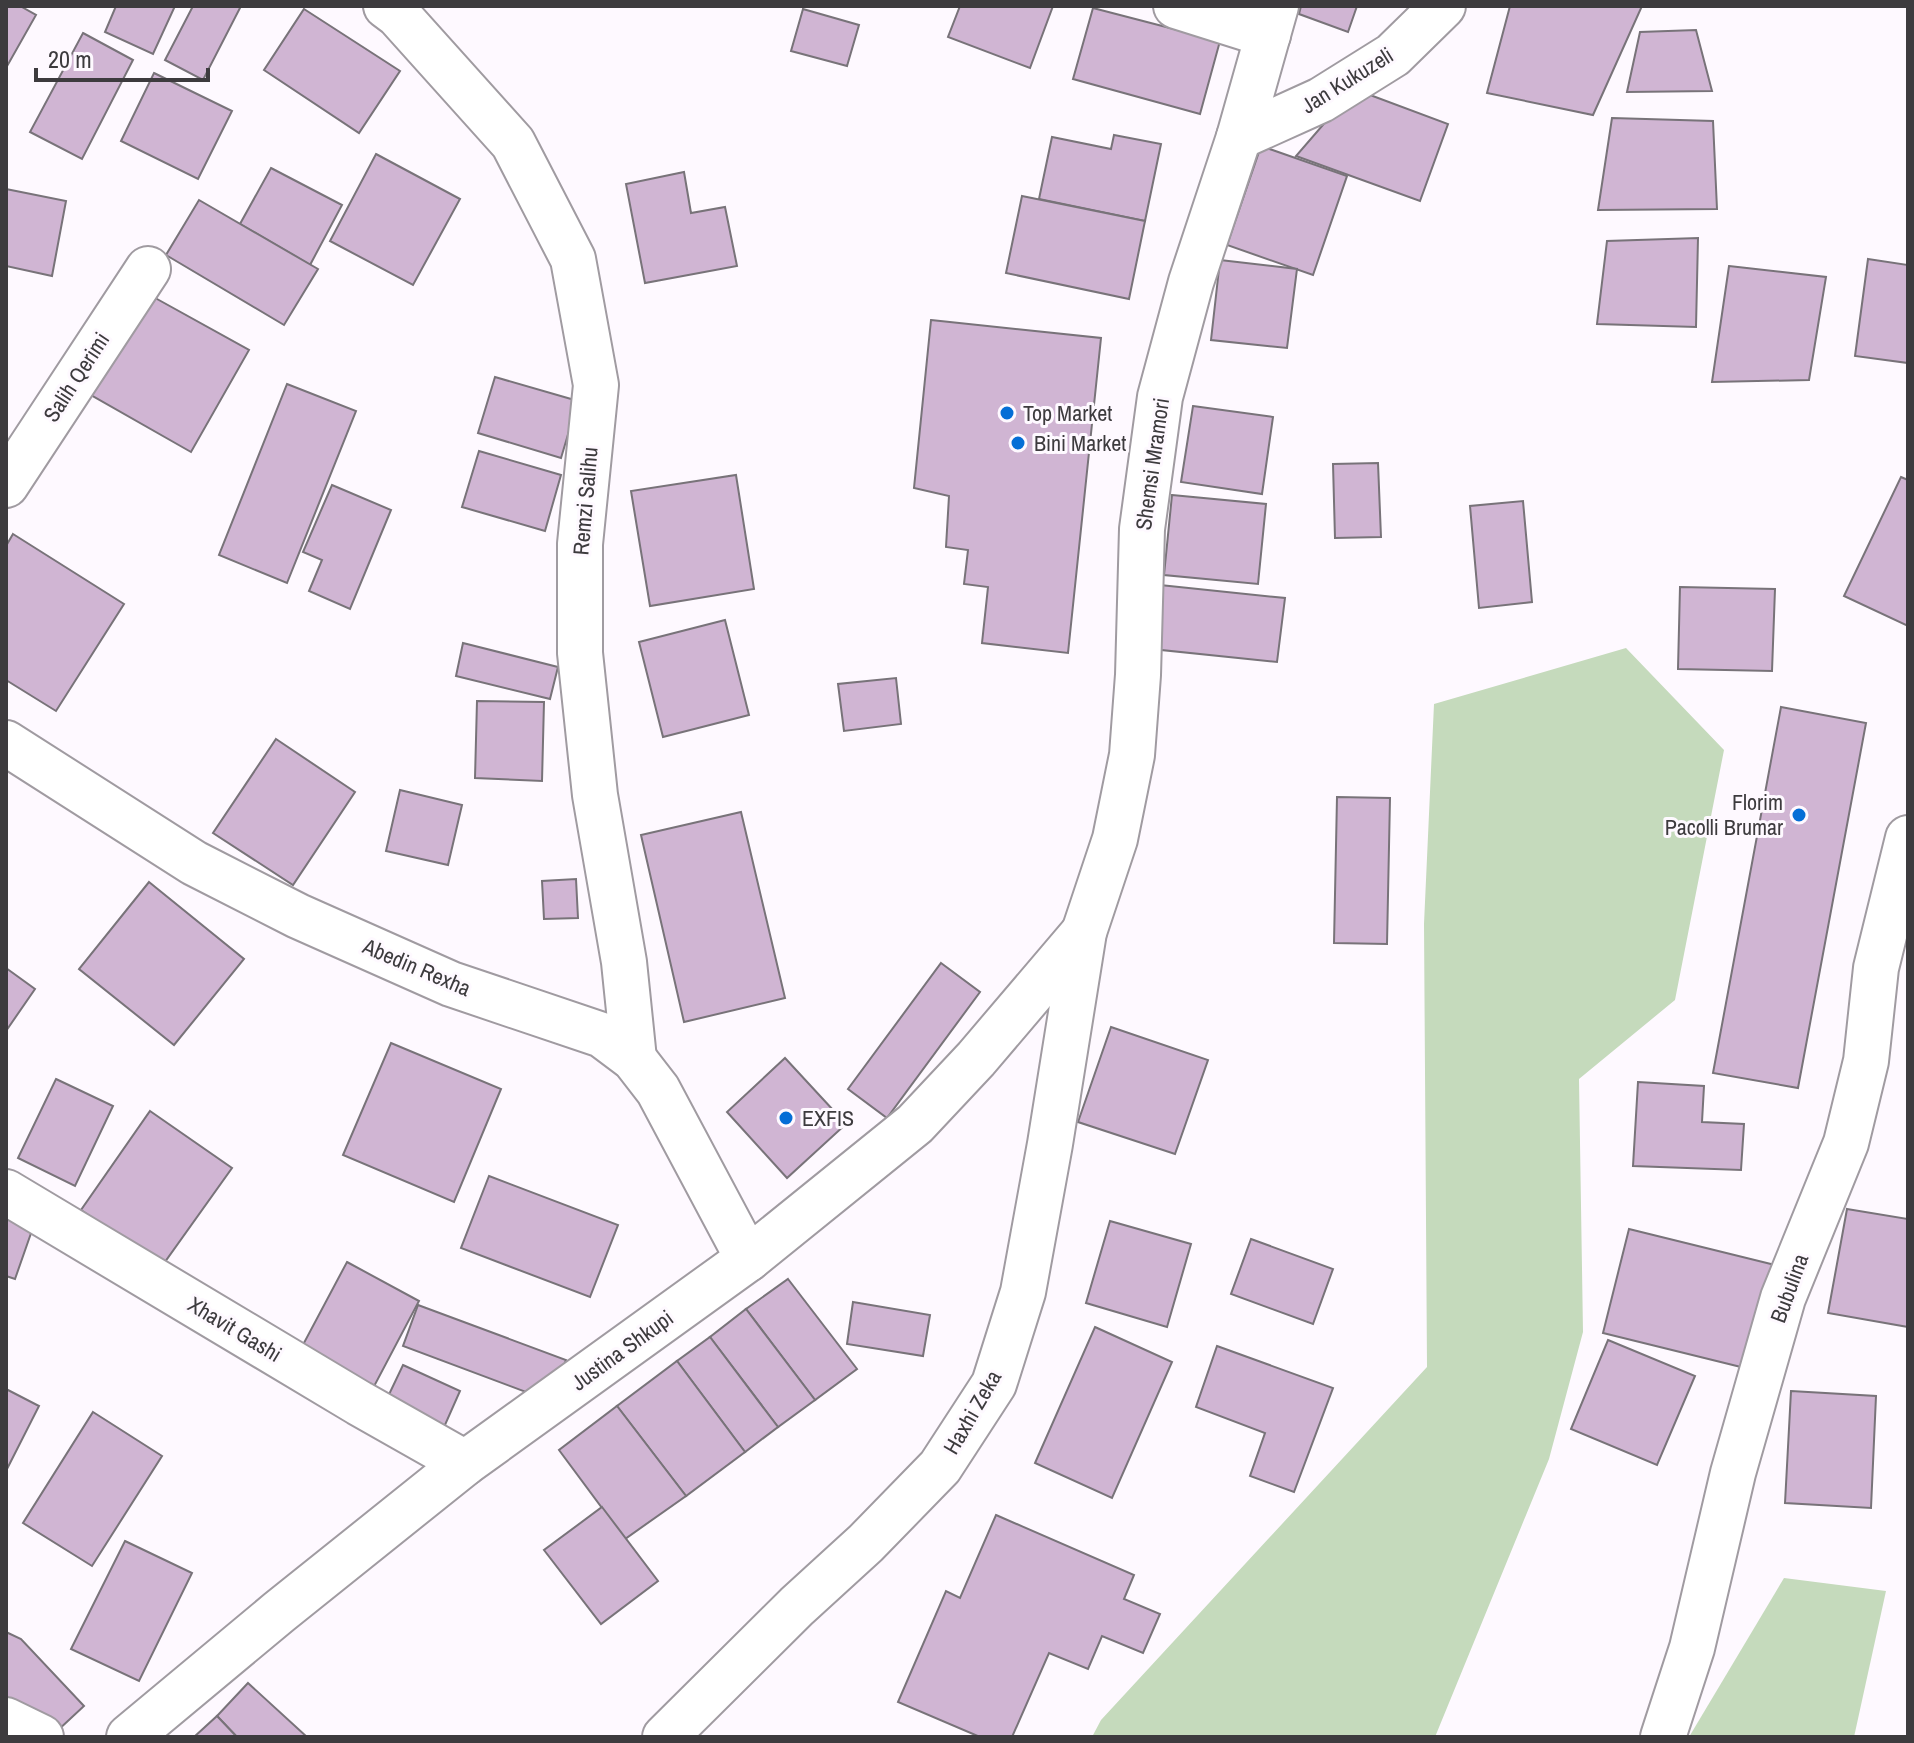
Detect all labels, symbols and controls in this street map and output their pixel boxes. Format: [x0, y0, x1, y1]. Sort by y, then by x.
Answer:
scale bar [36, 32, 208, 82]
street label: Jan Kukuzeli [1295, 40, 1399, 120]
text: 20 m [48, 43, 92, 75]
street label: Salih Qerimi [36, 326, 116, 428]
street label: Shemsi Mramori [1128, 396, 1176, 532]
place label: Top Market [1023, 398, 1112, 428]
marker: Top Market [998, 404, 1016, 422]
place label: Bini Market [1034, 428, 1126, 458]
marker: Bini Market [1009, 434, 1027, 452]
street label: Remzi Salihu [565, 446, 605, 556]
place label: Florim Pacolli Brumar [1665, 787, 1783, 842]
marker: Florim Pacolli Brumar [1790, 806, 1808, 824]
street label: Abedin Rexha [358, 930, 475, 1003]
place label: EXFIS [802, 1103, 854, 1133]
marker: EXFIS [777, 1109, 795, 1127]
street label: Bubulina [1763, 1249, 1815, 1327]
street label: Xhavit Gashi [183, 1289, 287, 1369]
street label: Justina Shkupi [565, 1303, 679, 1397]
street label: Haxhi Zeka [936, 1365, 1008, 1459]

